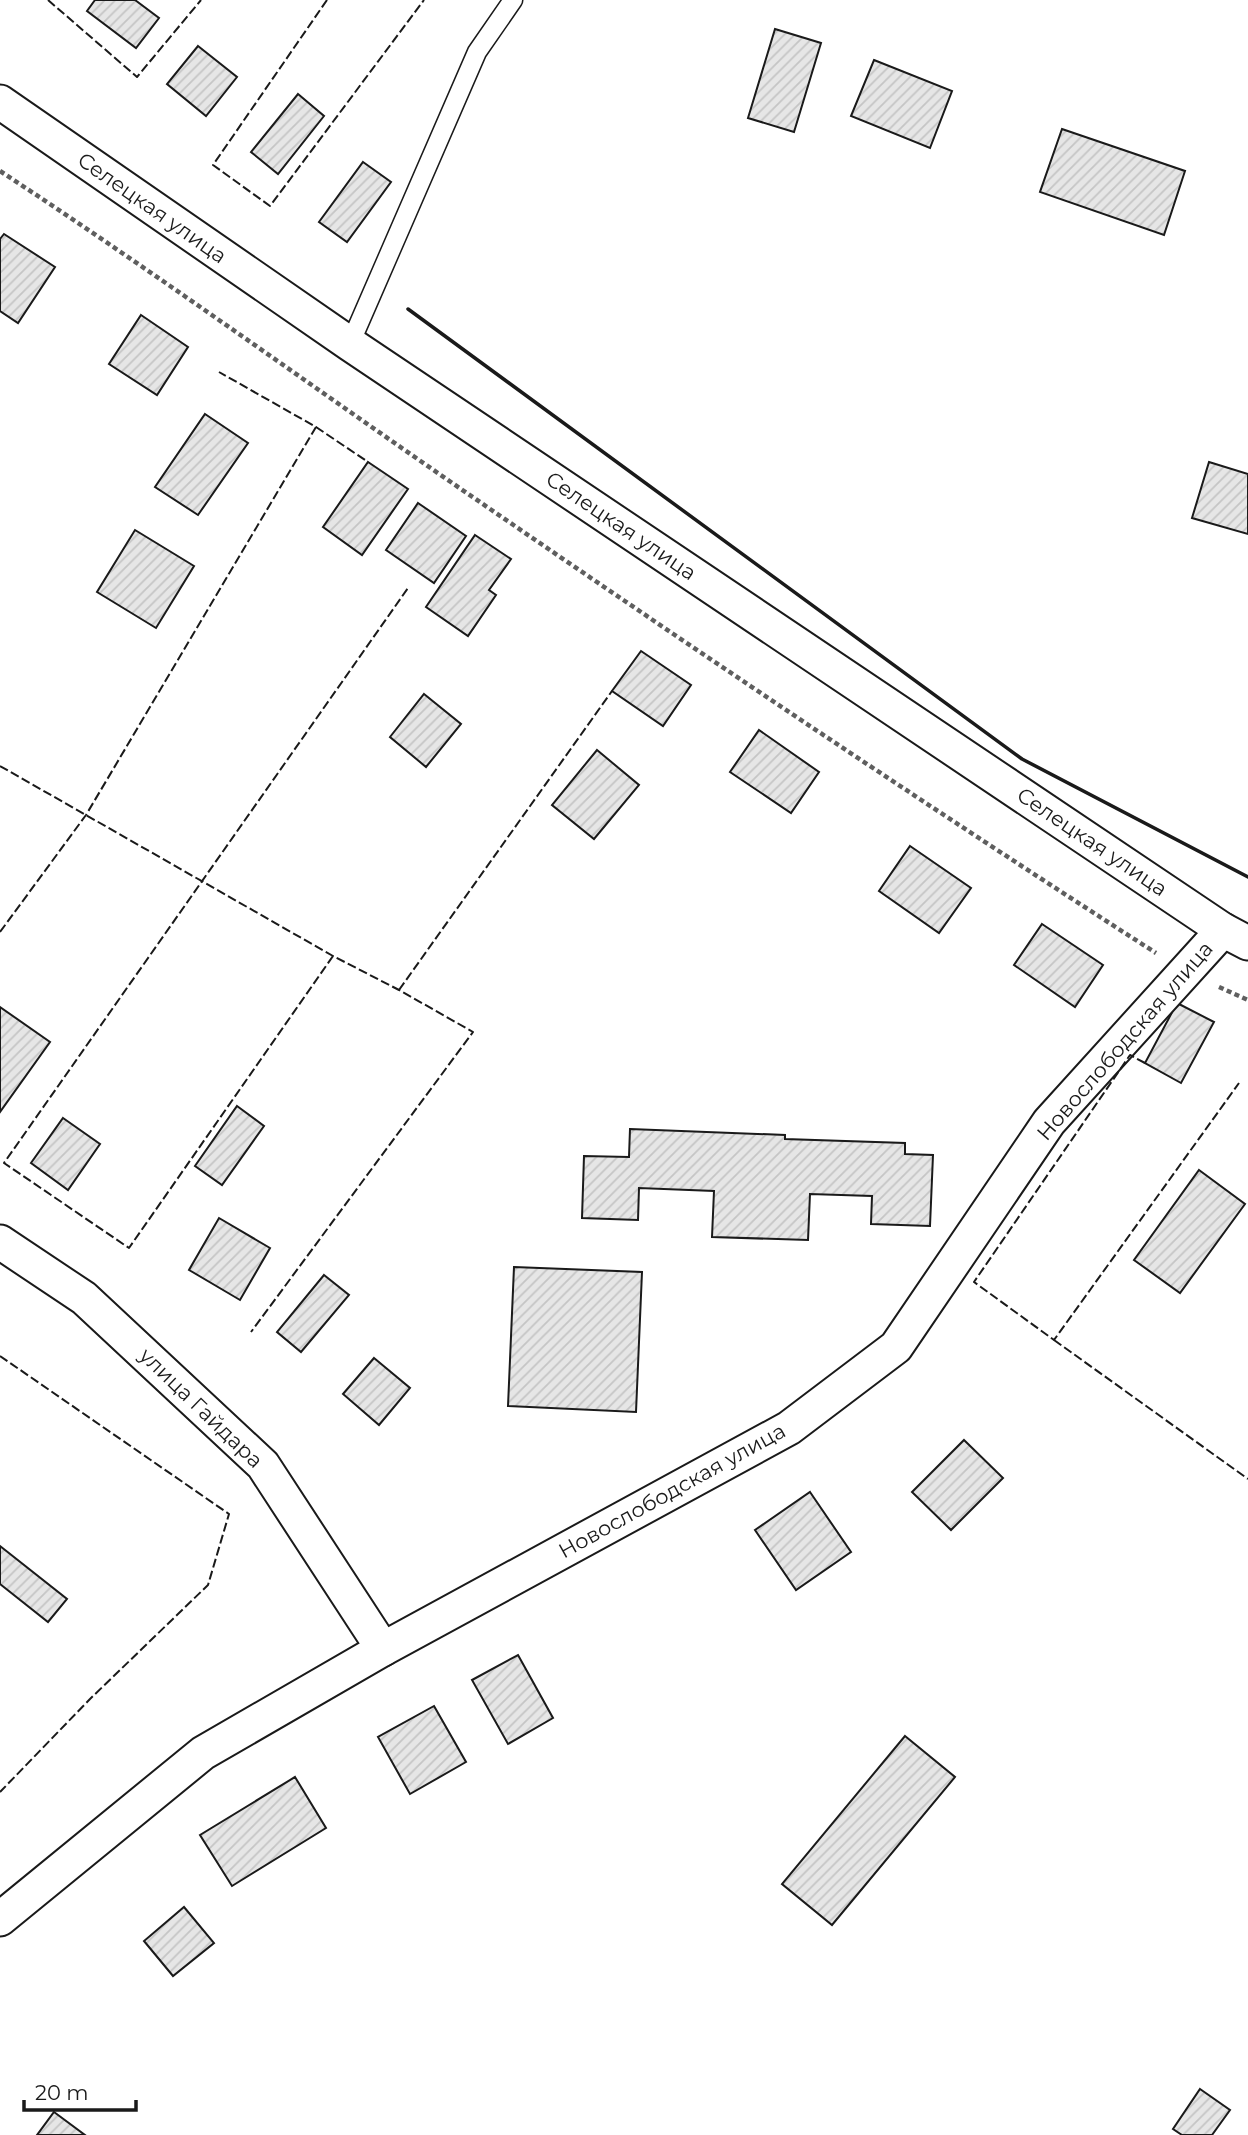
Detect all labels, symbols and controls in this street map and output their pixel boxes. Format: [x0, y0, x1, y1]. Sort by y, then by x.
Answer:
street label: Селецкая улица [73, 147, 232, 268]
street label: Селецкая улица [541, 466, 701, 585]
street label: Селецкая улица [1012, 782, 1172, 901]
street label: Новослободская улица [1031, 936, 1218, 1145]
street label: улица Гайдара [134, 1342, 268, 1473]
street label: Новослободская улица [554, 1418, 790, 1563]
scale bar [24, 2068, 136, 2112]
text: 20 m [35, 2080, 89, 2105]

